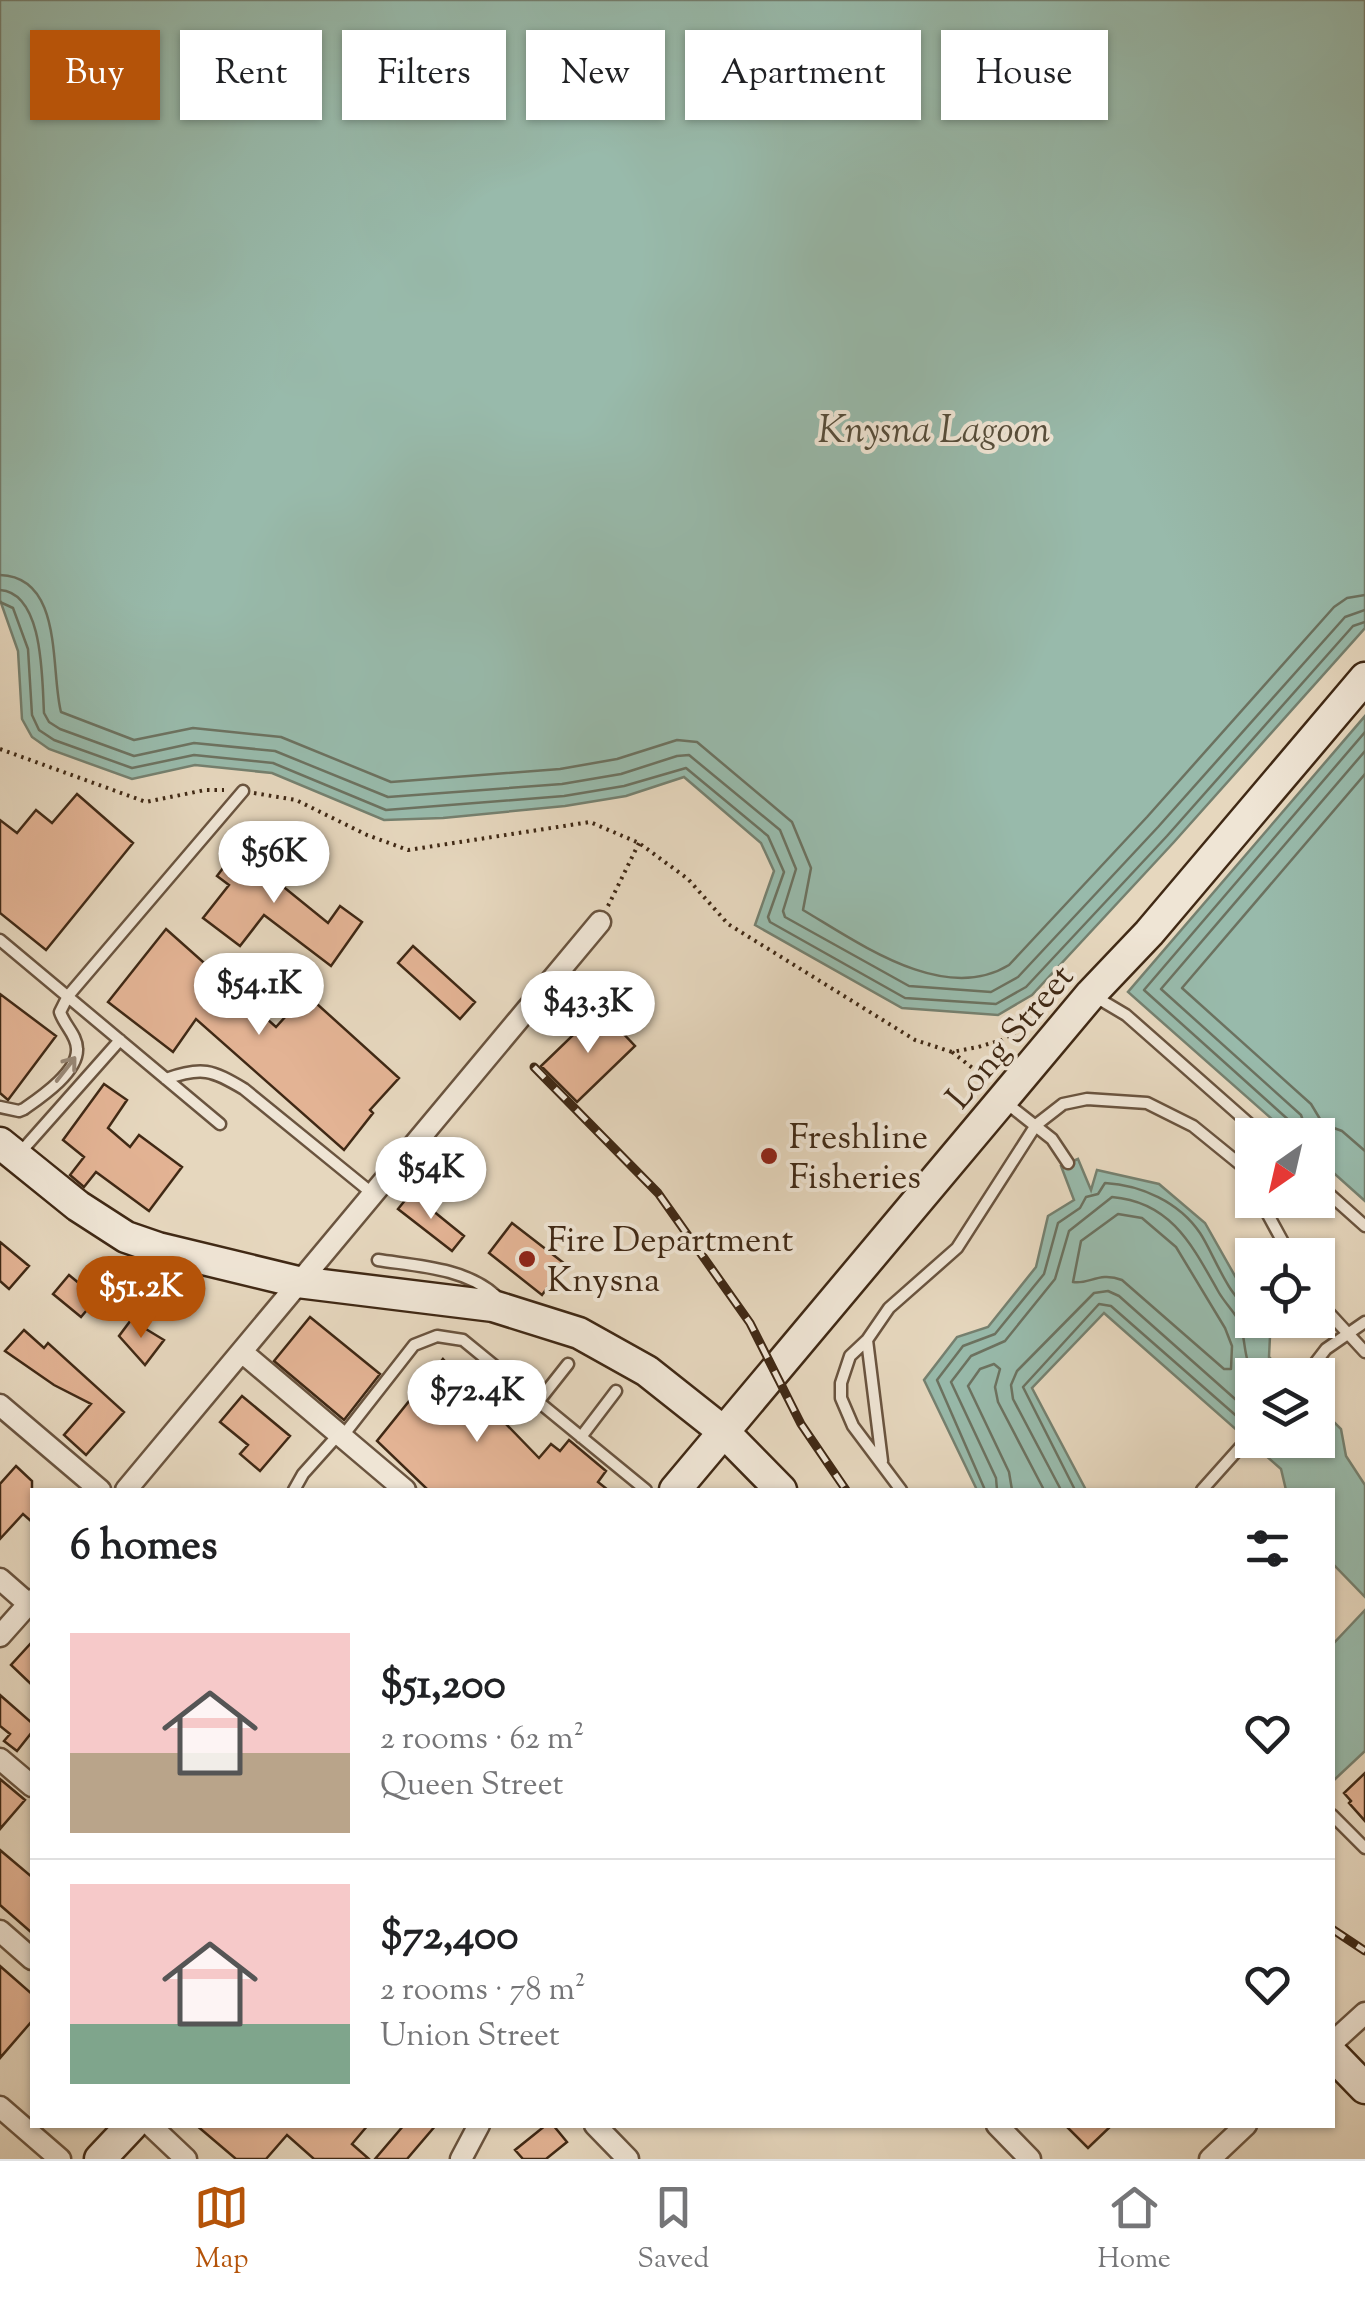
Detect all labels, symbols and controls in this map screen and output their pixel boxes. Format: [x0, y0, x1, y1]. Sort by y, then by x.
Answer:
chip: Buy [30, 30, 160, 120]
chip: Rent [180, 30, 322, 120]
chip: Filters [342, 30, 506, 120]
chip: New [526, 30, 665, 120]
chip: Apartment [685, 30, 921, 120]
chip: House [941, 30, 1108, 120]
water label: Knysna Lagoon [818, 406, 1050, 460]
pin: $56K [215, 821, 333, 906]
text: $56K [240, 830, 308, 876]
pin: $54.1K [178, 953, 340, 1038]
street label: Long Street [936, 955, 1088, 1122]
text: $54.1K [216, 962, 302, 1008]
pin: $43.3K [507, 971, 669, 1056]
text: $43.3K [543, 980, 633, 1026]
one-way arrow [54, 1057, 76, 1083]
place label: Freshline Fisheries [789, 1114, 928, 1205]
north arrow [1235, 1118, 1335, 1218]
map controls [1235, 1118, 1335, 1458]
pin: $54K [372, 1137, 490, 1222]
marker: Freshline Fisheries [758, 1145, 780, 1167]
text: $54K [397, 1146, 465, 1192]
place label: Fire Department Knysna [547, 1217, 794, 1308]
button: locate [1235, 1238, 1335, 1338]
marker: Fire Department Knysna [516, 1248, 538, 1270]
pin: $51.2K [60, 1256, 222, 1341]
text: $51.2K [98, 1265, 184, 1311]
button: layers [1235, 1358, 1335, 1458]
pin: $72.4K [396, 1360, 558, 1445]
text: $72.4K [429, 1369, 525, 1415]
text: 6 homes [70, 1518, 217, 1578]
icon: filters [1240, 1521, 1295, 1576]
text: $51,200 [380, 1657, 506, 1717]
icon: home [150, 1673, 270, 1793]
icon: heart [1240, 1706, 1295, 1761]
text: 2 rooms · 62 m² [380, 1717, 584, 1763]
text: Queen Street [380, 1763, 563, 1809]
text: $72,400 [380, 1908, 518, 1968]
icon: home [150, 1924, 270, 2044]
icon: heart [1240, 1957, 1295, 2012]
text: 2 rooms · 78 m² [380, 1968, 586, 2014]
text: Union Street [380, 2014, 560, 2060]
tab: Map [194, 2180, 249, 2280]
tab: Saved [637, 2180, 709, 2280]
tab: Home [1097, 2180, 1171, 2280]

